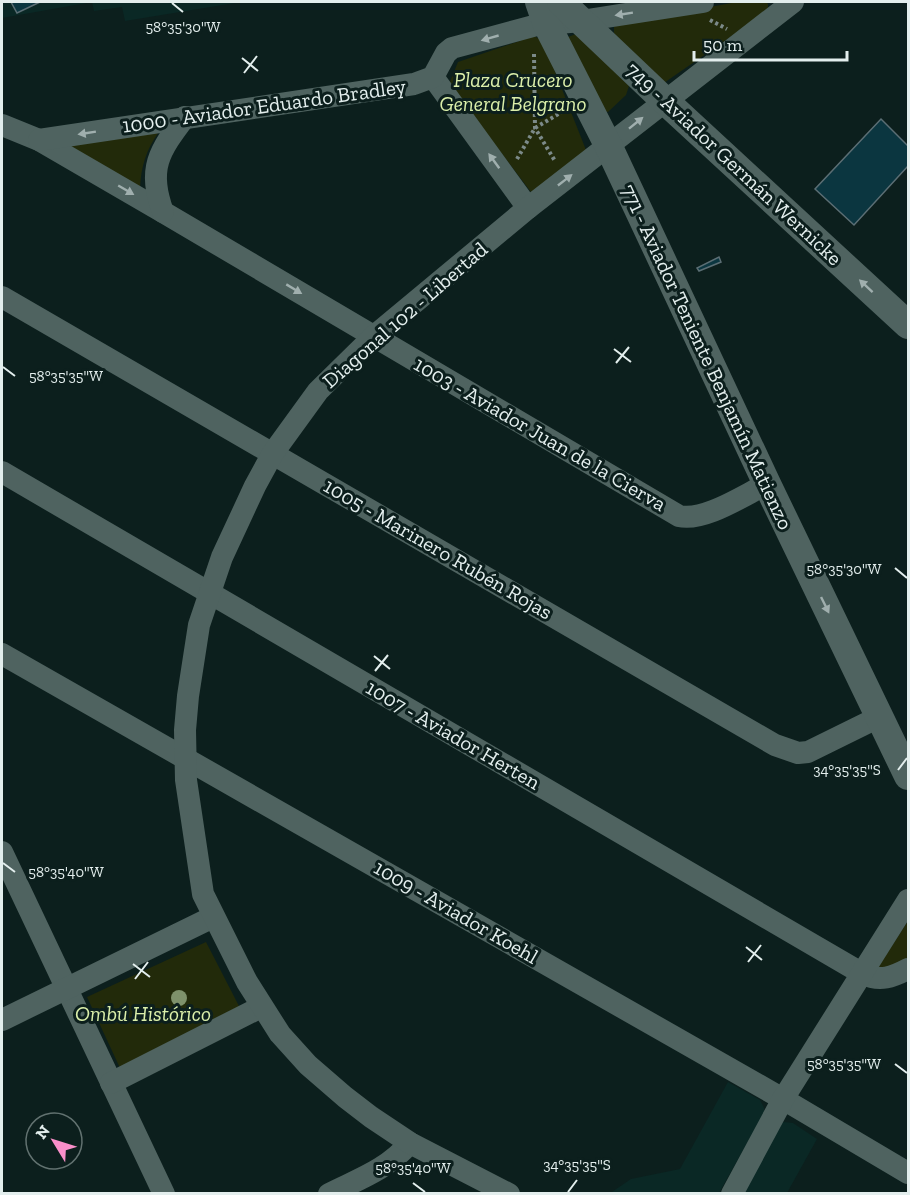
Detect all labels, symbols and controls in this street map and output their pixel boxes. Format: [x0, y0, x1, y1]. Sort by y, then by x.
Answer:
one-way arrow [615, 10, 634, 19]
text: 58°35'30"W [145, 18, 221, 36]
scale bar [694, 24, 847, 62]
one-way arrow [481, 33, 499, 43]
text: 50 m [703, 34, 743, 56]
street label: 749 - Aviador Germán Wernicke [621, 57, 848, 270]
park label: Plaza Crucero General Belgrano [440, 67, 586, 116]
street label: 1000 - Aviador Eduardo Bradley [120, 73, 408, 138]
one-way arrow [628, 116, 644, 129]
one-way arrow [77, 128, 96, 137]
one-way arrow [488, 153, 500, 168]
one-way arrow [557, 173, 573, 186]
street label: 771 - Aviador Teniente Benjamín Matienzo [615, 180, 799, 534]
one-way arrow [118, 185, 134, 196]
street label: Diagonal 102 - Libertad [317, 236, 493, 393]
one-way arrow [859, 279, 873, 293]
one-way arrow [286, 284, 302, 295]
street label: 1003 - Aviador Juan de la Cierva [410, 351, 671, 516]
text: 58°35'35"W [29, 367, 103, 385]
street label: 1005 - Marinero Rubén Rojas [319, 473, 557, 625]
text: 58°35'30"W [806, 560, 882, 578]
one-way arrow [820, 596, 829, 613]
street label: 1007 - Aviador Herten [362, 674, 545, 795]
text: 34°35'35"S [813, 761, 881, 779]
street label: 1009 - Aviador Koehl [370, 854, 543, 969]
text: 58°35'40"W [28, 863, 104, 881]
park label: Ombú Histórico [75, 1001, 211, 1026]
text: 58°35'35"W [807, 1055, 881, 1073]
north arrow [24, 1111, 84, 1171]
text: N [31, 1121, 54, 1143]
text: 34°35'35"S [543, 1156, 611, 1174]
text: 58°35'40"W [375, 1159, 451, 1177]

